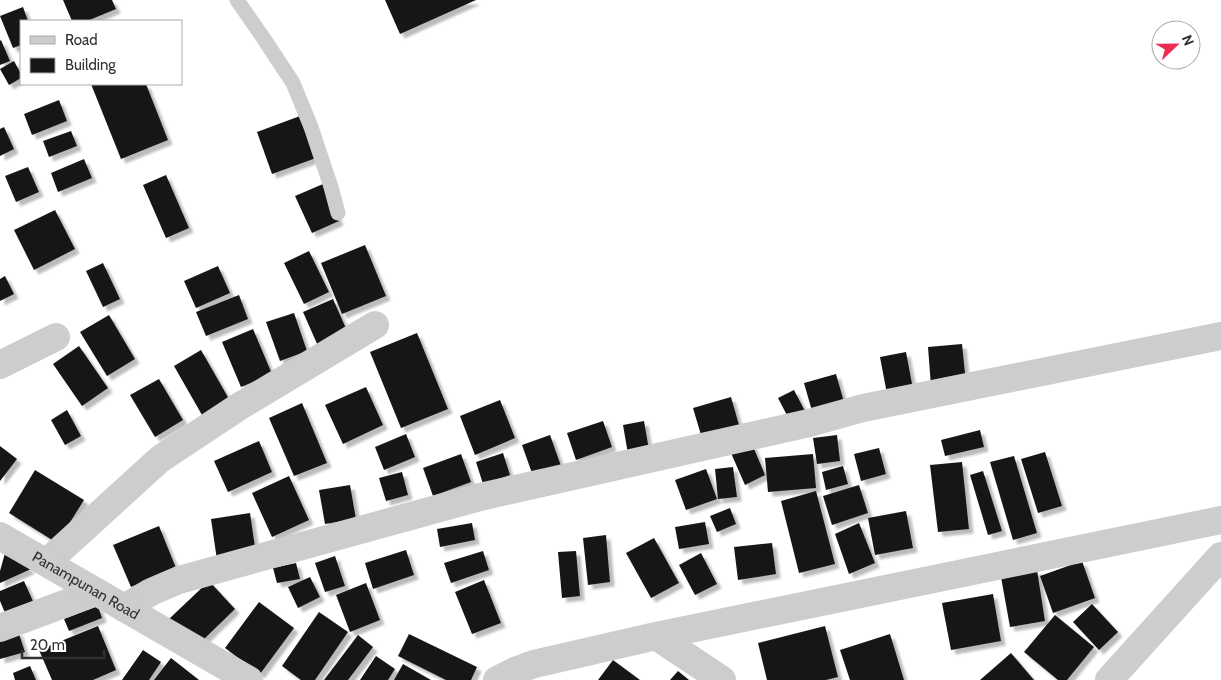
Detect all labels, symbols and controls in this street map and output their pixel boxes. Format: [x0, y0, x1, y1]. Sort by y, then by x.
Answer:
legend [20, 20, 182, 85]
north arrow [1151, 20, 1201, 70]
text: Road [65, 31, 98, 49]
text: N [1178, 32, 1198, 48]
text: Building [65, 56, 116, 74]
street label: Panampunan Road [29, 548, 142, 624]
scale bar [22, 628, 105, 660]
text: 20 m [30, 636, 65, 654]

